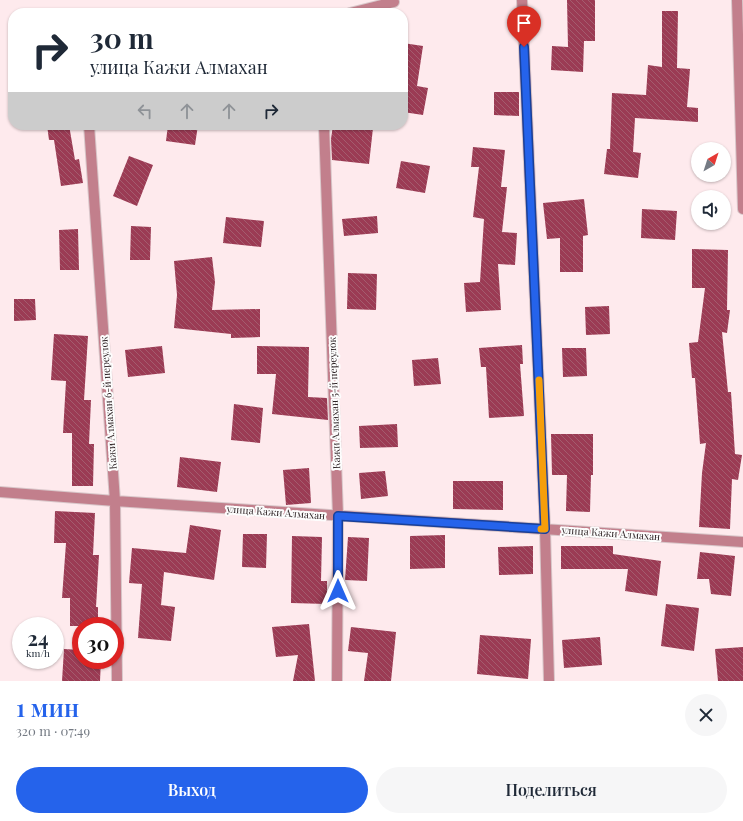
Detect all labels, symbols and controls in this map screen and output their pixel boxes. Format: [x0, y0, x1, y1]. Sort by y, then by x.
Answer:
pin [507, 6, 541, 47]
icon: arrive [513, 12, 535, 34]
text: 30 m [90, 19, 154, 56]
icon: right [24, 24, 76, 76]
text: улица Кажи Алмахан [90, 55, 268, 79]
icon: left [134, 100, 156, 122]
icon: ahead [176, 100, 198, 122]
icon: ahead [218, 100, 240, 122]
icon: right [260, 100, 282, 122]
north arrow [691, 142, 731, 182]
map controls [691, 142, 731, 230]
button: sound [691, 190, 731, 230]
street label: Кажи Алмахан 6-й переулок [96, 336, 120, 470]
street label: Кажи Алмахан 5-й переулок [325, 336, 343, 469]
street label: улица Кажи Алмахан [225, 502, 326, 522]
street label: улица Кажи Алмахан [560, 523, 661, 543]
position arrow [317, 570, 359, 612]
speed limit sign: 30 [72, 617, 124, 669]
text: 24 [27, 624, 49, 651]
text: km/h [26, 646, 50, 660]
text: 1 мин [16, 691, 79, 723]
button: close [685, 694, 727, 736]
text: 320 m · 07:49 [16, 722, 90, 739]
button: Выход [16, 767, 368, 813]
button: Поделиться [376, 767, 727, 813]

